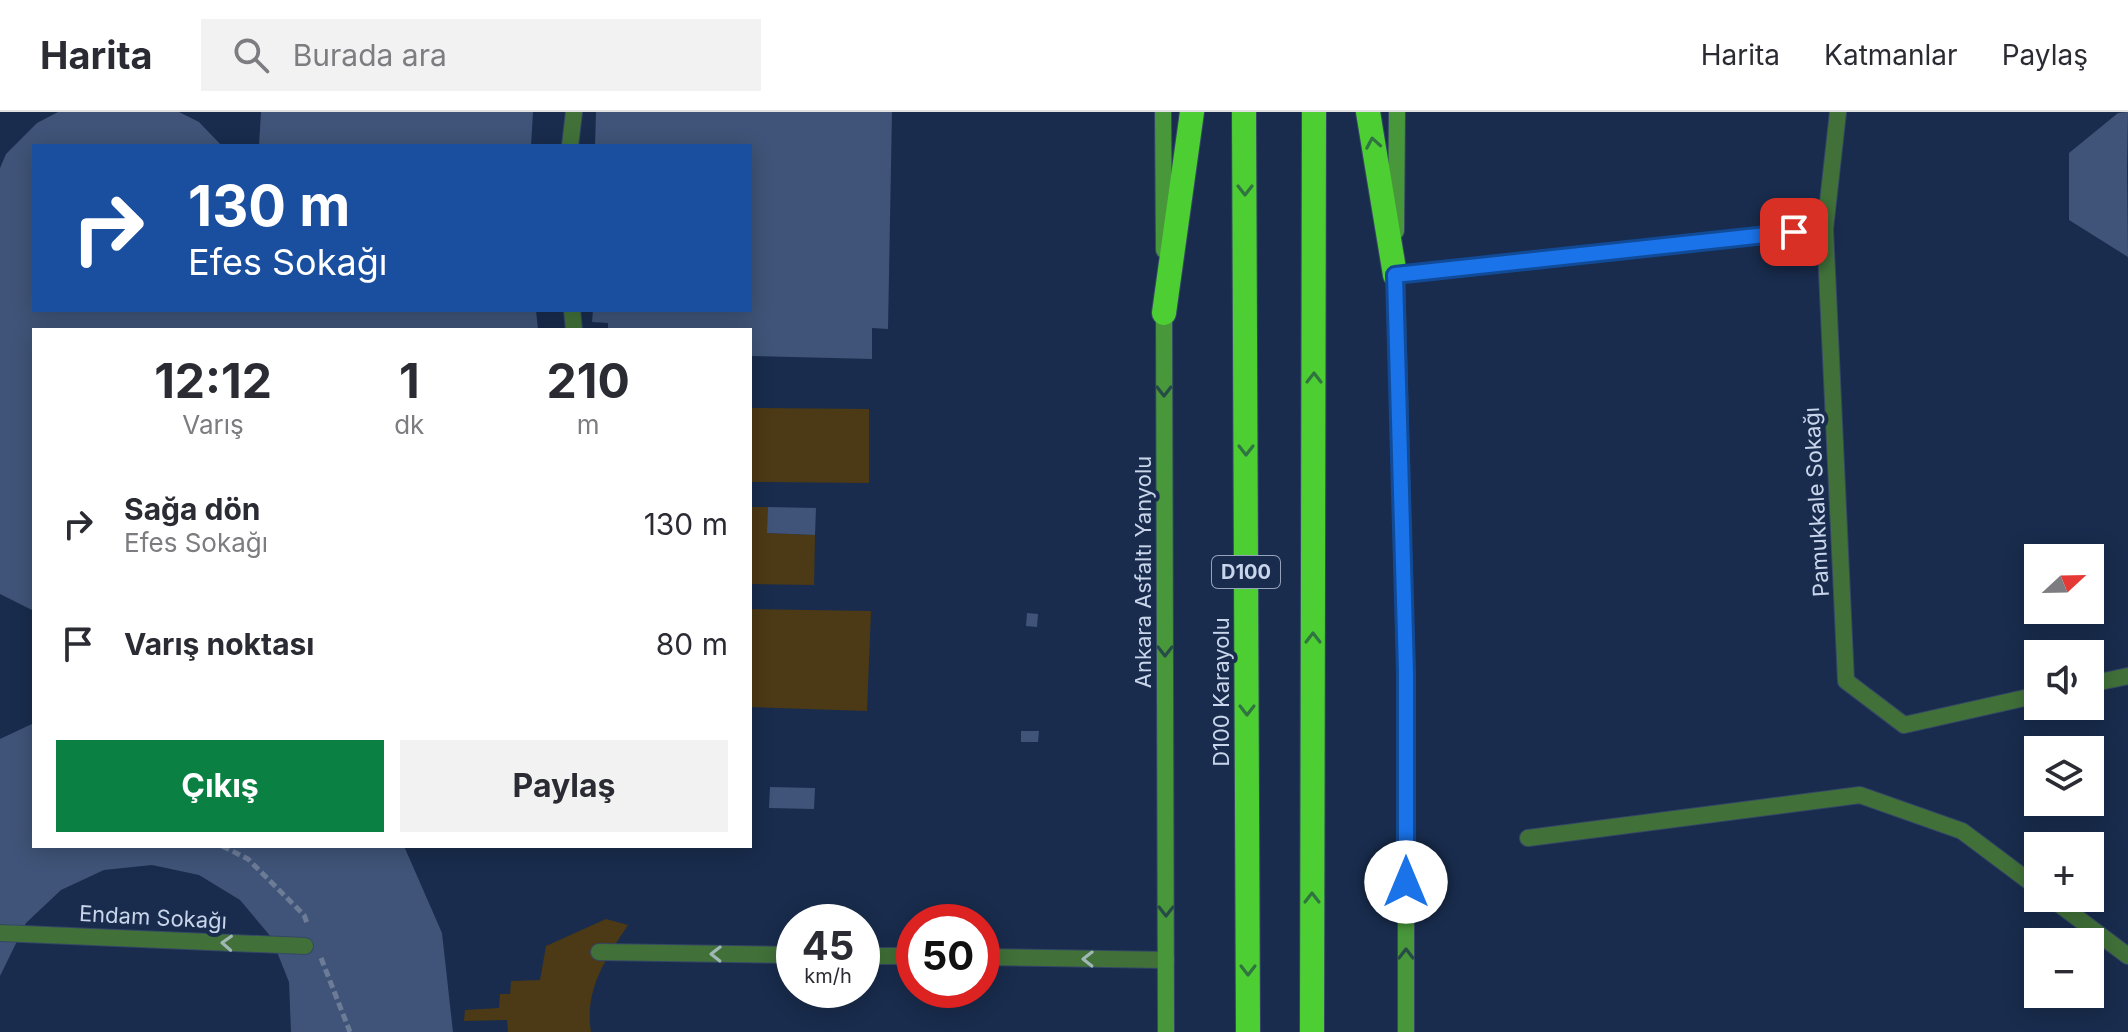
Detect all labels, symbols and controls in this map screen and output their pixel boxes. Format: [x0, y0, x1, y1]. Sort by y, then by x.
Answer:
search box [201, 19, 761, 91]
text: Harita [40, 32, 153, 78]
icon: search [229, 33, 273, 77]
text: Burada ara [293, 37, 447, 73]
text: Harita [1701, 38, 1780, 72]
text: Katmanlar [1824, 38, 1958, 72]
text: Paylaş [2002, 38, 2088, 72]
one-way arrow [1365, 136, 1382, 150]
text: 130 m [188, 172, 350, 240]
icon: right [56, 176, 160, 280]
one-way arrow [1236, 184, 1254, 197]
pin [1760, 198, 1828, 266]
icon: arrive [1772, 210, 1816, 254]
text: Efes Sokağı [188, 240, 387, 284]
text: 12:12 [154, 351, 272, 410]
text: 1 [399, 351, 420, 410]
text: 210 [547, 351, 630, 410]
one-way arrow [1305, 371, 1323, 384]
one-way arrow [1155, 385, 1173, 398]
street label: Pamukkale Sokağı [1798, 406, 1834, 598]
text: Varış [182, 409, 244, 440]
text: dk [394, 409, 424, 440]
text: m [577, 409, 600, 440]
one-way arrow [1237, 444, 1255, 457]
street label: Ankara Asfaltı Yanyolu [1130, 456, 1156, 688]
text: Sağa dön [124, 491, 261, 527]
icon: right [56, 502, 100, 546]
text: 130 m [644, 506, 728, 542]
text: Efes Sokağı [124, 527, 268, 558]
north arrow [2024, 544, 2104, 624]
map controls [2024, 544, 2104, 1008]
road number: D100 [1212, 556, 1280, 588]
street label: D100 Karayolu [1208, 617, 1234, 767]
icon: arrive [56, 622, 100, 666]
text: Varış noktası [124, 626, 314, 662]
text: 80 m [656, 626, 728, 662]
one-way arrow [1304, 631, 1322, 644]
button: sound [2024, 640, 2104, 720]
one-way arrow [1156, 645, 1174, 658]
one-way arrow [1238, 704, 1256, 717]
button: layers [2024, 736, 2104, 816]
button: Çıkış [56, 740, 384, 832]
button: Paylaş [400, 740, 728, 832]
button: + [2024, 832, 2104, 912]
position arrow [1364, 840, 1448, 924]
one-way arrow [1303, 891, 1321, 904]
street label: Endam Sokağı [78, 900, 228, 934]
speed limit sign: 50 [896, 904, 1000, 1008]
one-way arrow [1157, 905, 1175, 918]
text: 45 [802, 921, 854, 970]
button: − [2024, 928, 2104, 1008]
one-way arrow [220, 934, 233, 951]
one-way arrow [709, 945, 722, 963]
one-way arrow [1397, 947, 1415, 960]
one-way arrow [1081, 950, 1094, 968]
text: km/h [804, 964, 852, 988]
one-way arrow [1239, 964, 1257, 977]

